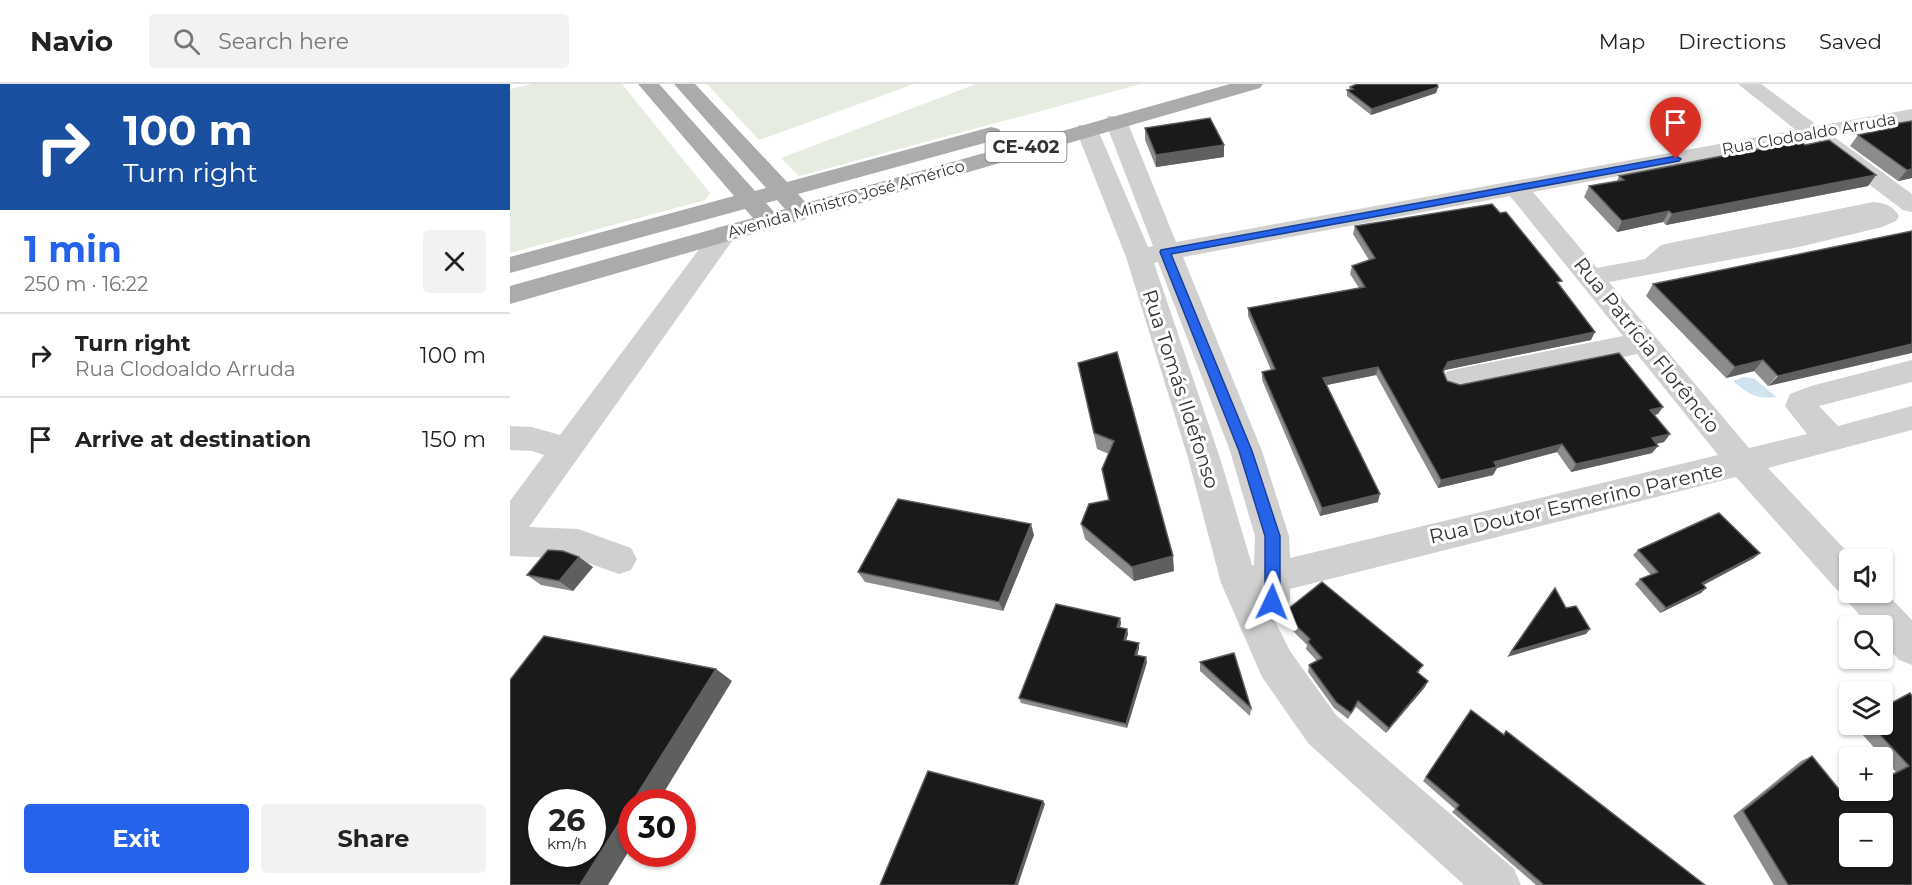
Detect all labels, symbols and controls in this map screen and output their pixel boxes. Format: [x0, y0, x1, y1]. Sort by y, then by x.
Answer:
search box [149, 14, 569, 68]
text: Navio [30, 24, 113, 58]
icon: search [170, 25, 203, 58]
text: Search here [218, 28, 349, 55]
text: Map [1599, 29, 1645, 54]
text: Directions [1678, 29, 1786, 54]
text: Saved [1819, 29, 1882, 54]
pin [1650, 97, 1701, 159]
text: 100 m [123, 104, 252, 156]
icon: arrive [1659, 106, 1692, 139]
icon: right [24, 108, 102, 186]
street label: Rua Clodoaldo Arruda [1720, 109, 1898, 159]
road number: CE-402 [986, 132, 1066, 162]
text: Turn right [123, 156, 258, 189]
street label: Avenida Ministro José Américo [725, 156, 967, 242]
text: 1 min [24, 227, 122, 271]
button: close [423, 230, 486, 293]
street label: Rua Patrícia Florêncio [1569, 252, 1725, 438]
text: 250 m · 16:22 [24, 272, 148, 296]
street label: Rua Tomás Ildefonso [1137, 286, 1225, 492]
text: Turn right [75, 330, 190, 357]
icon: right [24, 339, 57, 372]
text: 100 m [420, 342, 486, 369]
text: Rua Clodoaldo Arruda [75, 357, 296, 381]
icon: arrive [24, 423, 57, 456]
text: Arrive at destination [75, 426, 311, 453]
text: 150 m [422, 426, 486, 453]
street label: Rua Doutor Esmerino Parente [1427, 457, 1725, 549]
map controls [1839, 549, 1893, 867]
button: sound [1839, 549, 1893, 603]
position arrow [1240, 570, 1304, 634]
button: search [1839, 615, 1893, 669]
button: layers [1839, 681, 1893, 735]
button: + [1839, 747, 1893, 801]
speed limit sign: 30 [618, 789, 696, 867]
text: 26 [549, 802, 585, 839]
button: Exit [24, 804, 249, 873]
button: Share [261, 804, 486, 873]
button: − [1839, 813, 1893, 867]
text: km/h [547, 834, 587, 853]

